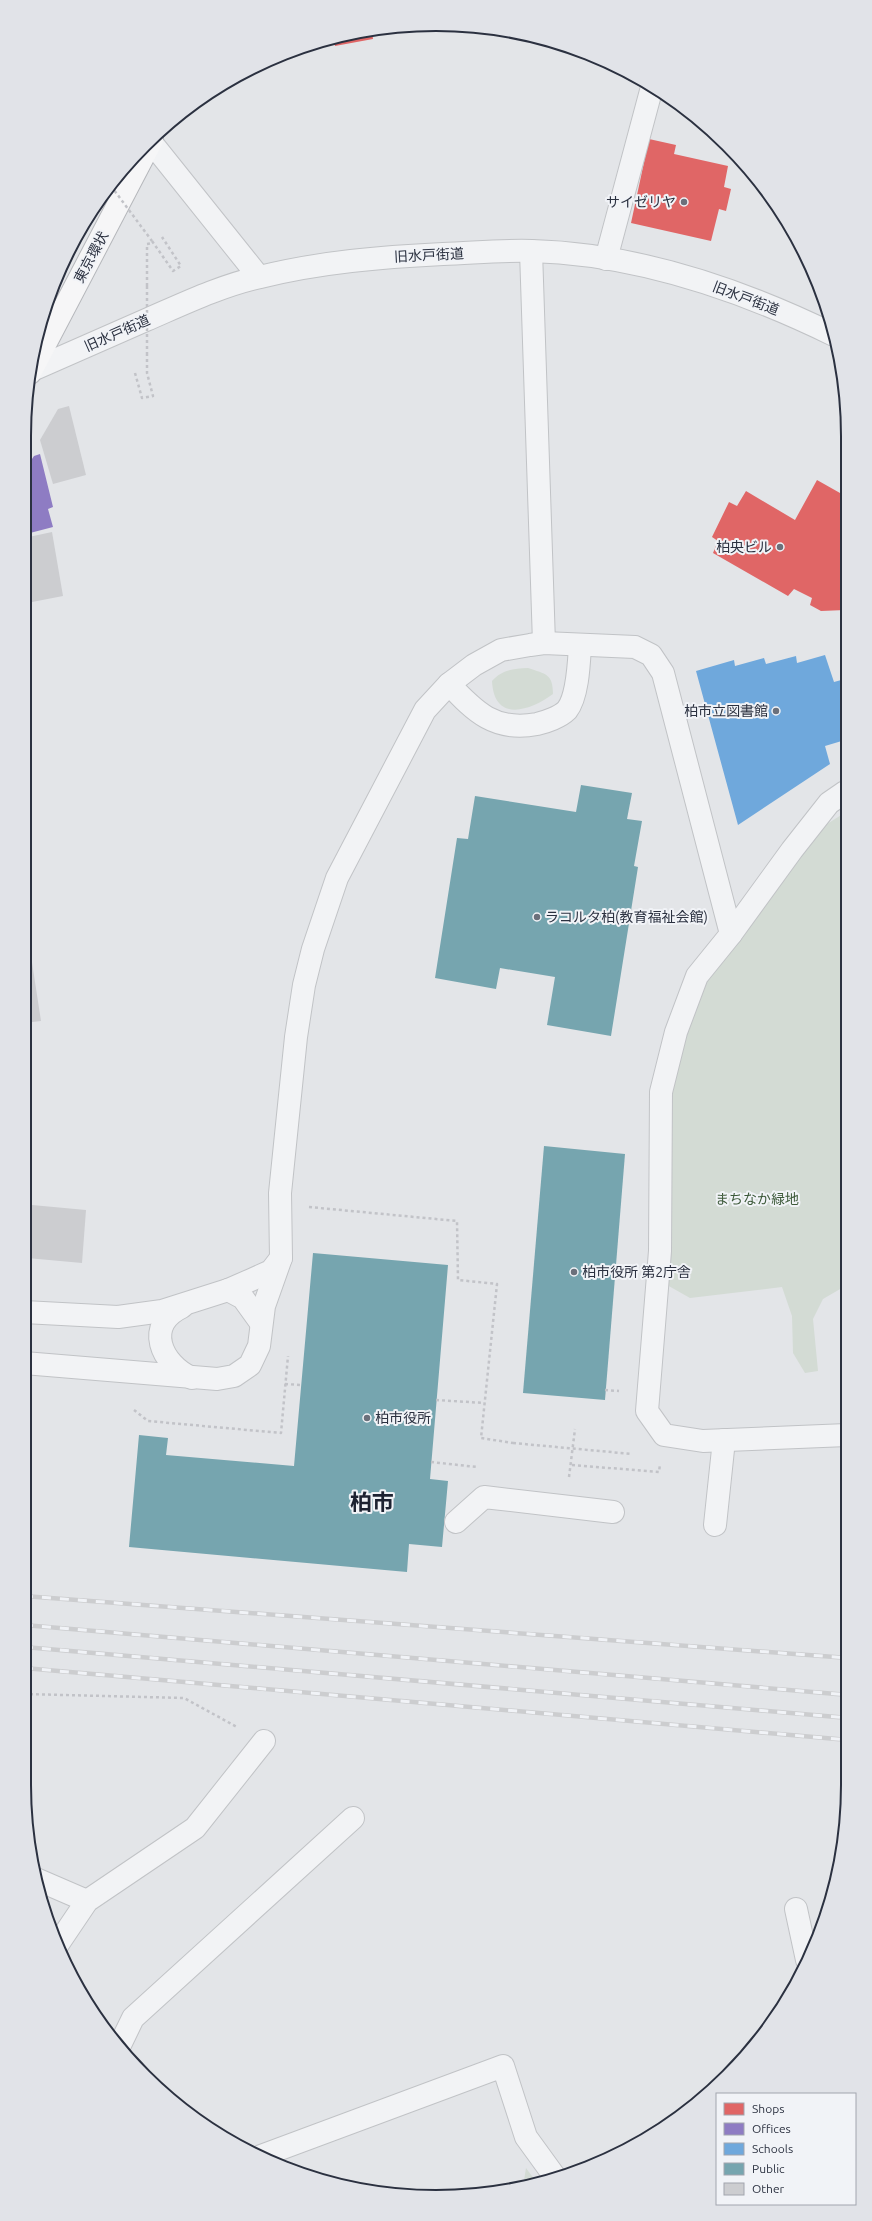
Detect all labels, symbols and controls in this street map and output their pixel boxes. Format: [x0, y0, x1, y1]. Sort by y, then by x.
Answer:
place label: サイゼリヤ [606, 194, 676, 210]
marker: サイゼリヤ [679, 197, 689, 207]
street label: 東京環状 [71, 229, 111, 285]
street label: 旧水戸街道 [394, 245, 464, 265]
street label: 旧水戸街道 [710, 278, 782, 318]
street label: 旧水戸街道 [82, 311, 152, 355]
place label: 柏央ビル [716, 539, 772, 555]
marker: 柏央ビル [775, 542, 785, 552]
place label: 柏市立図書館 [684, 703, 768, 719]
marker: 柏市立図書館 [771, 706, 781, 716]
place label: ラコルタ柏(教育福祉会館) [545, 909, 708, 925]
marker: ラコルタ柏(教育福祉会館) [532, 912, 542, 922]
park label: まちなか緑地 [715, 1191, 799, 1207]
place label: 柏市役所 第2庁舎 [582, 1264, 691, 1280]
marker: 柏市役所 第2庁舎 [569, 1267, 579, 1277]
place label: 柏市役所 [375, 1410, 431, 1426]
marker: 柏市役所 [362, 1413, 372, 1423]
district label: 柏市 [350, 1489, 394, 1514]
legend [716, 2093, 856, 2205]
text: Shops [752, 2102, 784, 2115]
text: Offices [752, 2122, 791, 2135]
text: Schools [752, 2142, 793, 2155]
text: Public [752, 2162, 785, 2175]
text: Other [752, 2182, 785, 2195]

